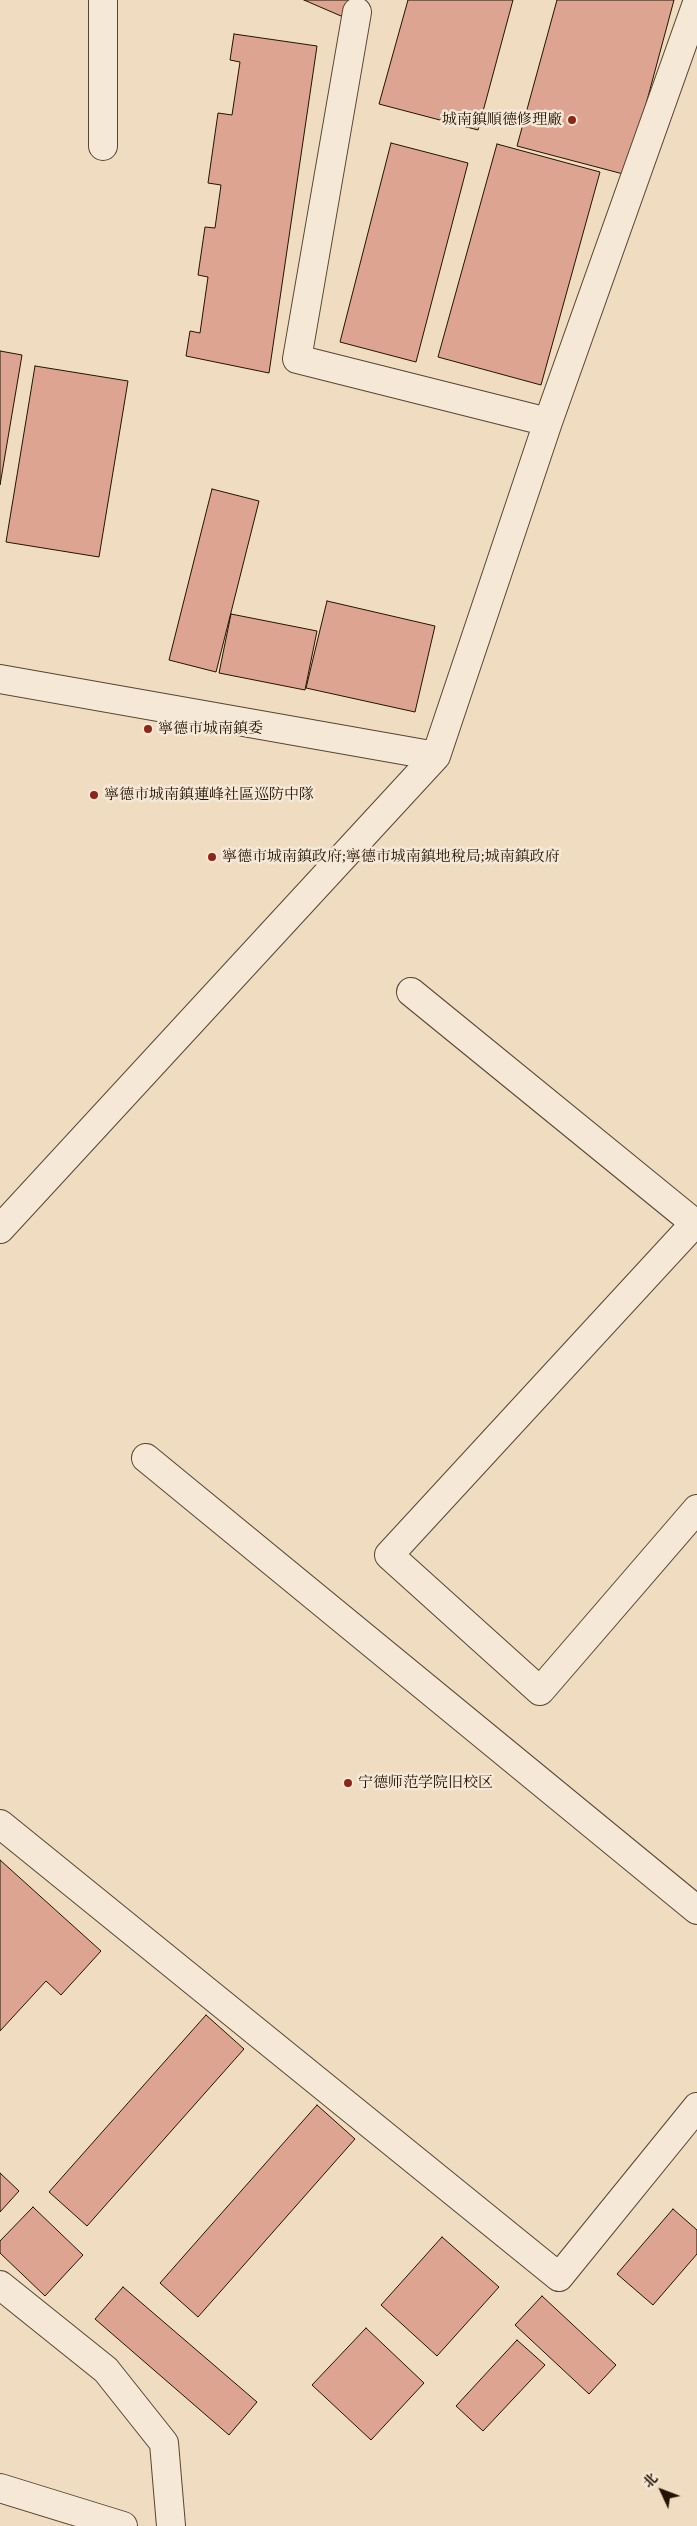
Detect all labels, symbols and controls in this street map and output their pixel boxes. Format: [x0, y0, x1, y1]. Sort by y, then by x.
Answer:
place label: 城南鎮順德修理廠 [442, 111, 562, 129]
marker: 城南鎮順德修理廠 [566, 114, 578, 126]
place label: 寧德市城南鎮委 [158, 720, 263, 738]
marker: 寧德市城南鎮委 [142, 723, 154, 735]
place label: 寧德市城南鎮蓮峰社區巡防中隊 [104, 786, 314, 804]
marker: 寧德市城南鎮蓮峰社區巡防中隊 [88, 789, 100, 801]
place label: 寧德市城南鎮政府;寧德市城南鎮地稅局;城南鎮政府 [222, 848, 560, 866]
marker: 寧德市城南鎮政府;寧德市城南鎮地稅局;城南鎮政府 [206, 851, 218, 863]
place label: 宁德师范学院旧校区 [358, 1774, 493, 1792]
marker: 宁德师范学院旧校区 [342, 1777, 354, 1789]
north arrow [637, 2466, 687, 2516]
text: 北 [640, 2470, 662, 2491]

